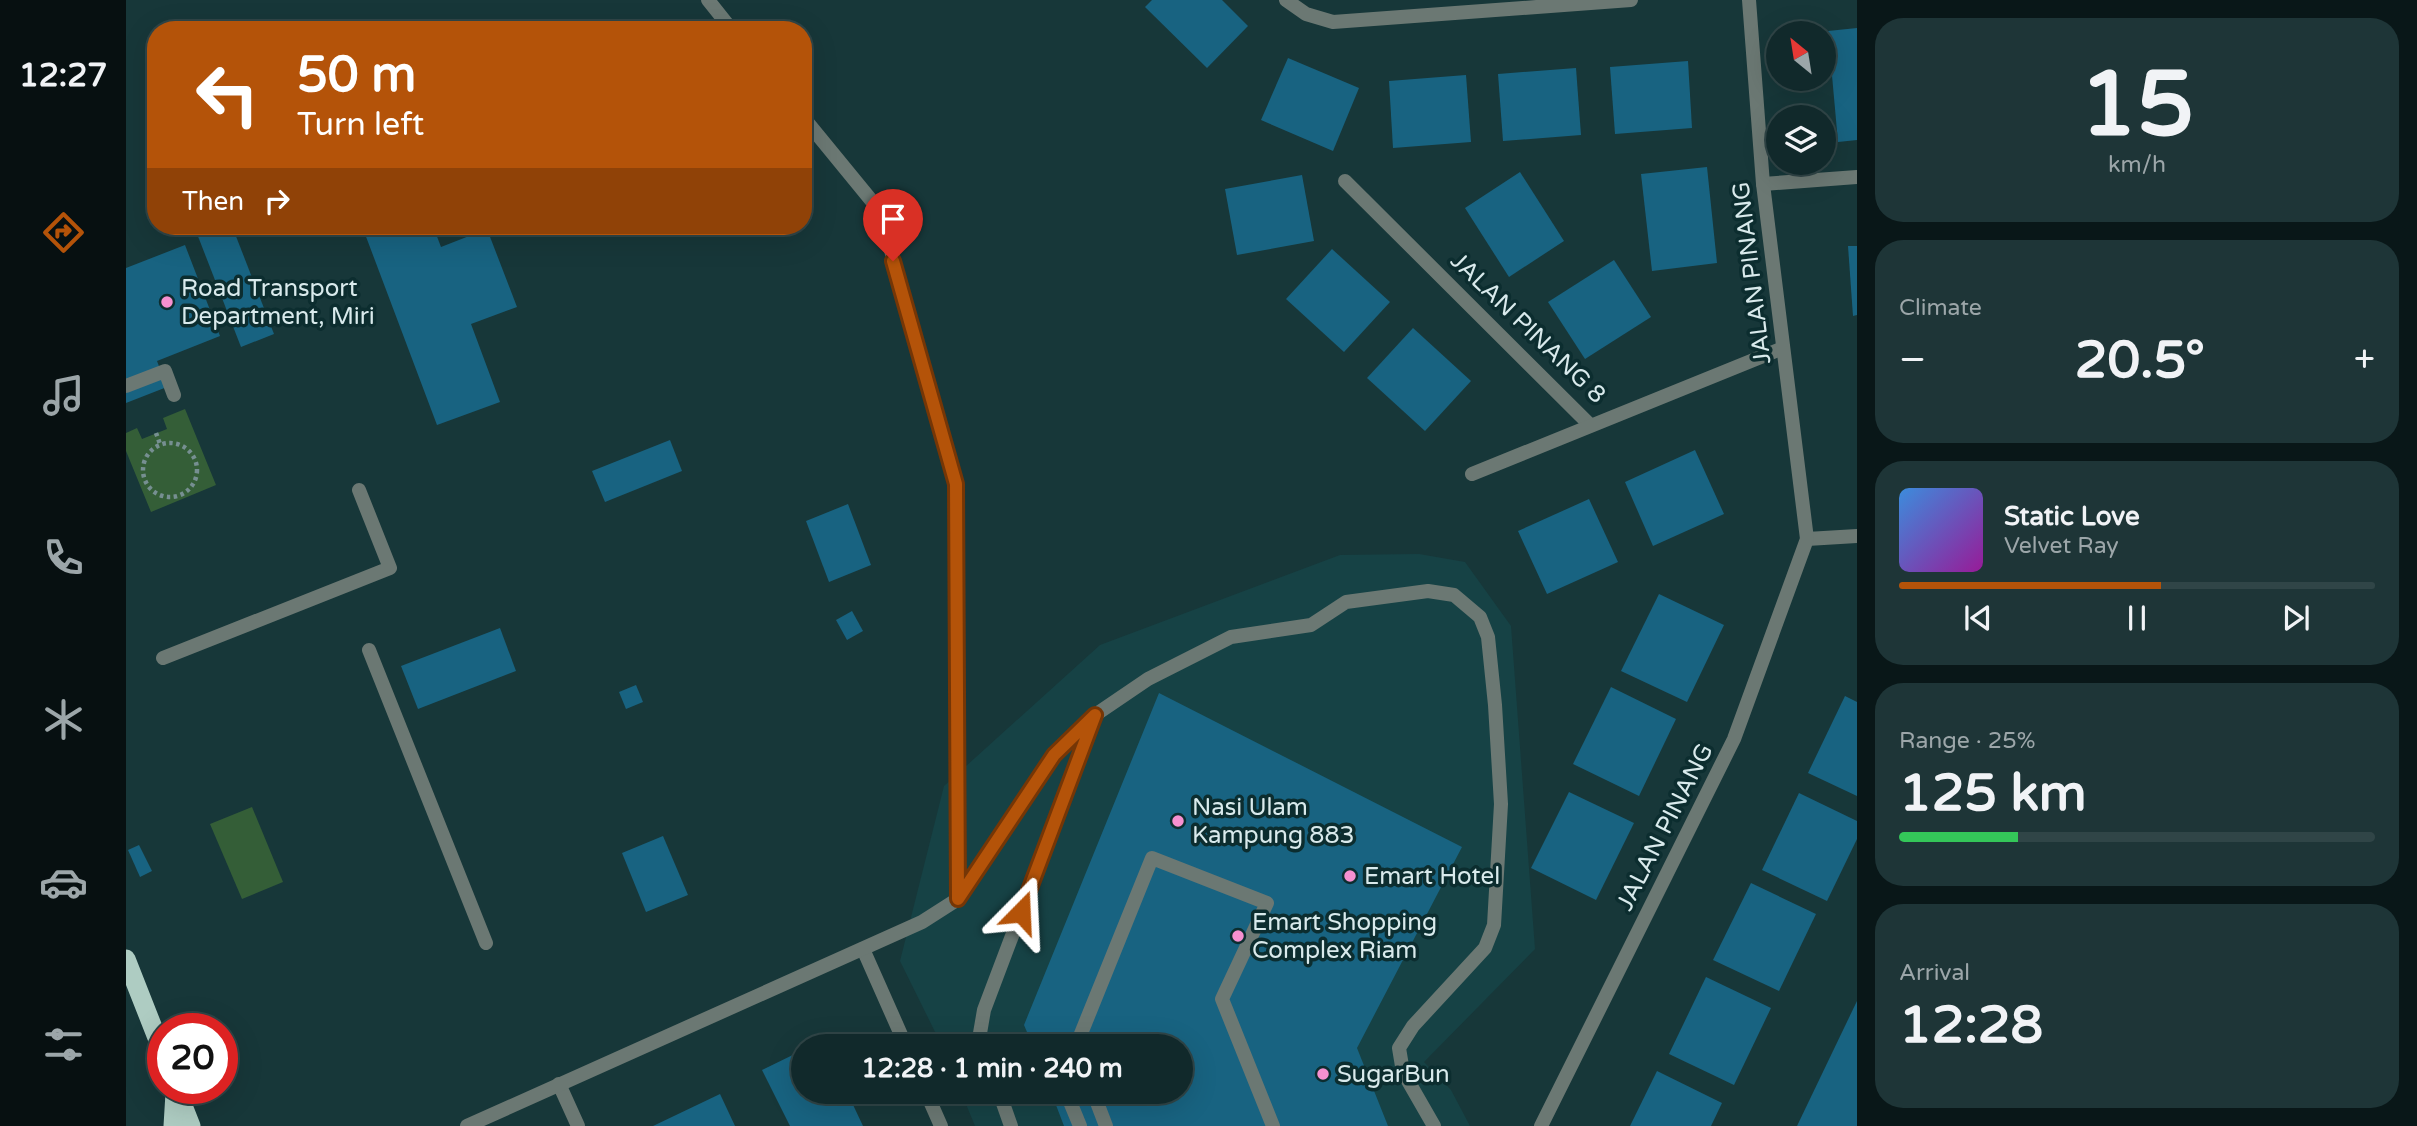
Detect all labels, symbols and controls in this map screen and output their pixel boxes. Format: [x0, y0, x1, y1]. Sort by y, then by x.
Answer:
north arrow [1766, 21, 1836, 91]
map controls [1766, 21, 1836, 175]
text: 50 m [297, 46, 416, 105]
icon: left [182, 49, 273, 140]
text: 15 [2080, 50, 2194, 160]
text: 12:27 [19, 57, 107, 95]
button: layers [1766, 105, 1836, 175]
text: Turn left [297, 106, 424, 144]
text: km/h [2108, 151, 2166, 179]
street label: JALAN PINANG [1726, 180, 1778, 366]
icon: right [258, 182, 296, 220]
text: Then [182, 186, 244, 217]
pin [863, 189, 923, 261]
icon: arrive [874, 200, 912, 238]
icon: directions [39, 208, 88, 257]
street label: JALAN PINANG 8 [1444, 246, 1612, 410]
place label: Road Transport Department, Miri [181, 274, 375, 331]
marker: Road Transport Department, Miri [159, 294, 175, 310]
text: Climate [1899, 294, 1982, 322]
text: 20.5° [2075, 329, 2205, 392]
text: − [1899, 337, 1926, 383]
text: + [2354, 337, 2375, 383]
icon: music [39, 371, 88, 420]
text: Static Love [2004, 501, 2140, 532]
text: Velvet Ray [2004, 532, 2119, 560]
icon: phone [39, 533, 88, 582]
icon: previous [1959, 599, 1997, 637]
icon: pause [2118, 599, 2156, 637]
icon: next [2277, 599, 2315, 637]
icon: climate [39, 695, 88, 744]
text: Range · 25% [1899, 727, 2035, 755]
street label: JALAN PINANG [1610, 739, 1720, 915]
text: 125 km [1899, 762, 2087, 825]
place label: Nasi Ulam Kampung 883 [1192, 793, 1355, 850]
marker: Nasi Ulam Kampung 883 [1170, 813, 1186, 829]
icon: car [39, 858, 88, 907]
place label: Emart Hotel [1364, 862, 1500, 891]
marker: Emart Hotel [1342, 868, 1358, 884]
position arrow [984, 875, 1058, 949]
place label: Emart Shopping Complex Riam [1252, 908, 1437, 965]
marker: Emart Shopping Complex Riam [1230, 928, 1246, 944]
text: Arrival [1899, 959, 1970, 987]
text: 12:28 [1899, 994, 2043, 1057]
speed limit sign: 20 [147, 1013, 238, 1104]
icon: filters [39, 1020, 88, 1069]
text: 12:28 · 1 min · 240 m [861, 1053, 1123, 1084]
place label: SugarBun [1337, 1060, 1450, 1089]
marker: SugarBun [1315, 1066, 1331, 1082]

